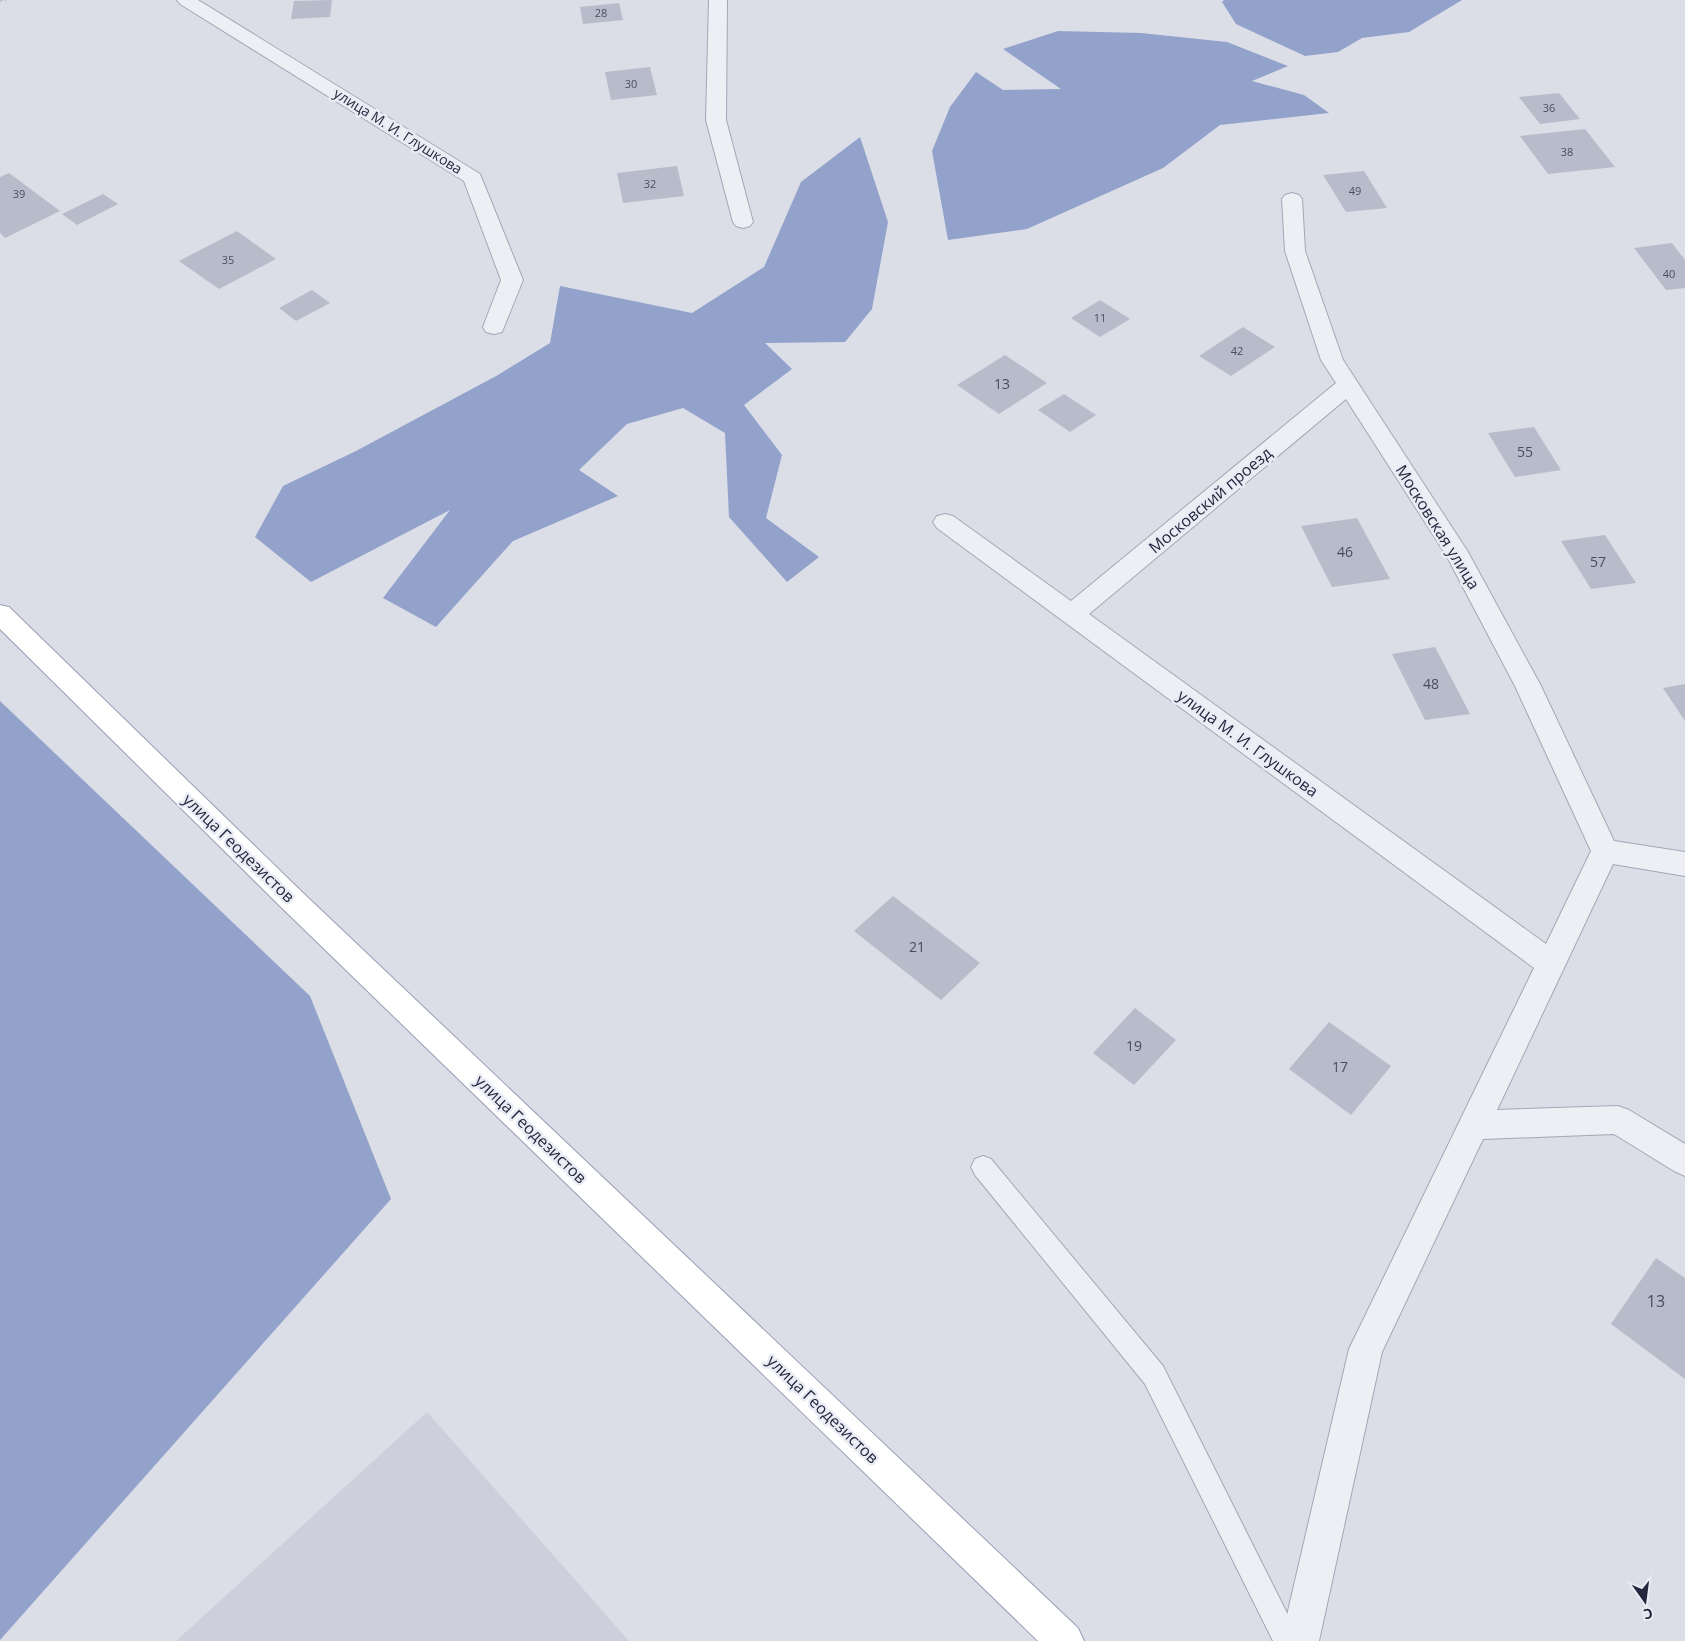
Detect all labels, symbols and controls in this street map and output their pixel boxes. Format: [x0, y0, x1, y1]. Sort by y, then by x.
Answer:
house number: 28 [595, 5, 607, 20]
house number: 30 [625, 76, 637, 91]
street label: улица М. И. Глушкова [330, 83, 466, 178]
house number: 36 [1543, 100, 1555, 115]
house number: 38 [1561, 144, 1573, 159]
house number: 32 [644, 176, 656, 191]
house number: 49 [1349, 183, 1361, 198]
house number: 39 [13, 186, 25, 201]
house number: 35 [222, 252, 234, 267]
house number: 40 [1663, 266, 1675, 281]
house number: 11 [1094, 310, 1106, 325]
house number: 42 [1231, 343, 1243, 358]
house number: 13 [994, 374, 1010, 393]
street label: Московский проезд [1144, 442, 1276, 558]
house number: 55 [1517, 442, 1533, 461]
street label: Московская улица [1391, 461, 1485, 593]
house number: 46 [1337, 542, 1353, 561]
house number: 57 [1590, 552, 1606, 571]
house number: 48 [1423, 674, 1439, 693]
street label: улица М. И. Глушкова [1173, 684, 1323, 802]
street label: улица Геодезистов [178, 789, 300, 907]
house number: 21 [909, 937, 925, 956]
house number: 19 [1126, 1036, 1142, 1055]
house number: 17 [1332, 1057, 1348, 1076]
street label: улица Геодезистов [470, 1070, 592, 1188]
house number: 13 [1647, 1290, 1665, 1312]
street label: улица Геодезистов [762, 1350, 884, 1468]
north arrow [1620, 1576, 1670, 1626]
text: С [1642, 1604, 1655, 1624]

